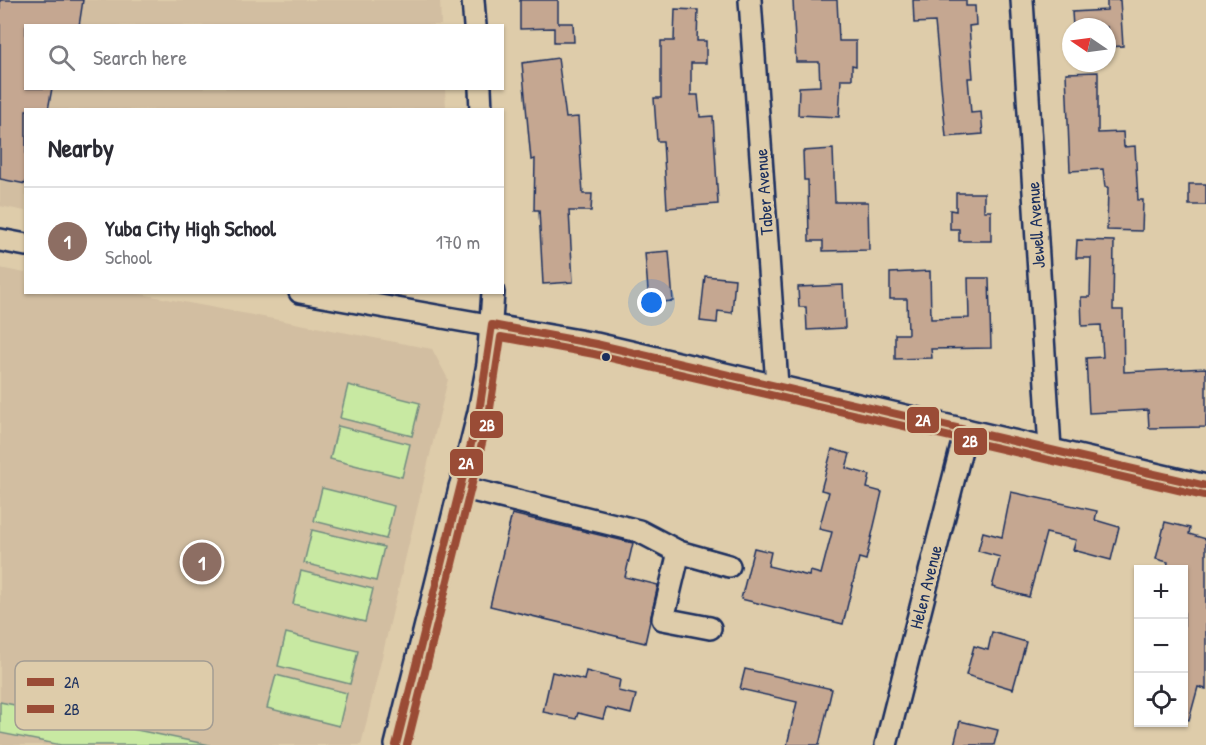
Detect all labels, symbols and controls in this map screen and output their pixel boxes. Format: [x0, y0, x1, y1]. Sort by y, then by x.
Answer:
north arrow [1062, 18, 1116, 72]
search box [24, 24, 504, 90]
icon: search [45, 41, 78, 74]
text: Search here [93, 42, 187, 72]
text: Nearby [48, 130, 114, 165]
street label: Taber Avenue [748, 148, 779, 236]
street label: Jewell Avenue [1020, 181, 1051, 269]
text: Yuba City High School [105, 213, 276, 243]
text: 1 [64, 228, 71, 255]
text: 170 m [436, 228, 480, 255]
text: School [105, 243, 152, 270]
your location [637, 288, 666, 317]
unlabelled marker [600, 351, 612, 363]
line badge: 2A [906, 406, 940, 434]
text: 2A [915, 409, 931, 431]
line badge: 2B [469, 410, 504, 439]
text: 2B [479, 414, 495, 436]
line badge: 2B [953, 427, 988, 456]
text: 2B [962, 430, 978, 452]
line badge: 2A [449, 448, 484, 477]
text: 2A [458, 452, 474, 474]
pin: 1 [182, 540, 222, 584]
street label: Helen Avenue [903, 542, 948, 631]
map controls [1134, 565, 1188, 727]
button: + [1134, 565, 1188, 619]
button: − [1134, 619, 1188, 673]
legend [15, 661, 213, 730]
text: 2A [64, 671, 79, 693]
button: locate [1134, 673, 1188, 727]
text: 2B [64, 698, 80, 720]

